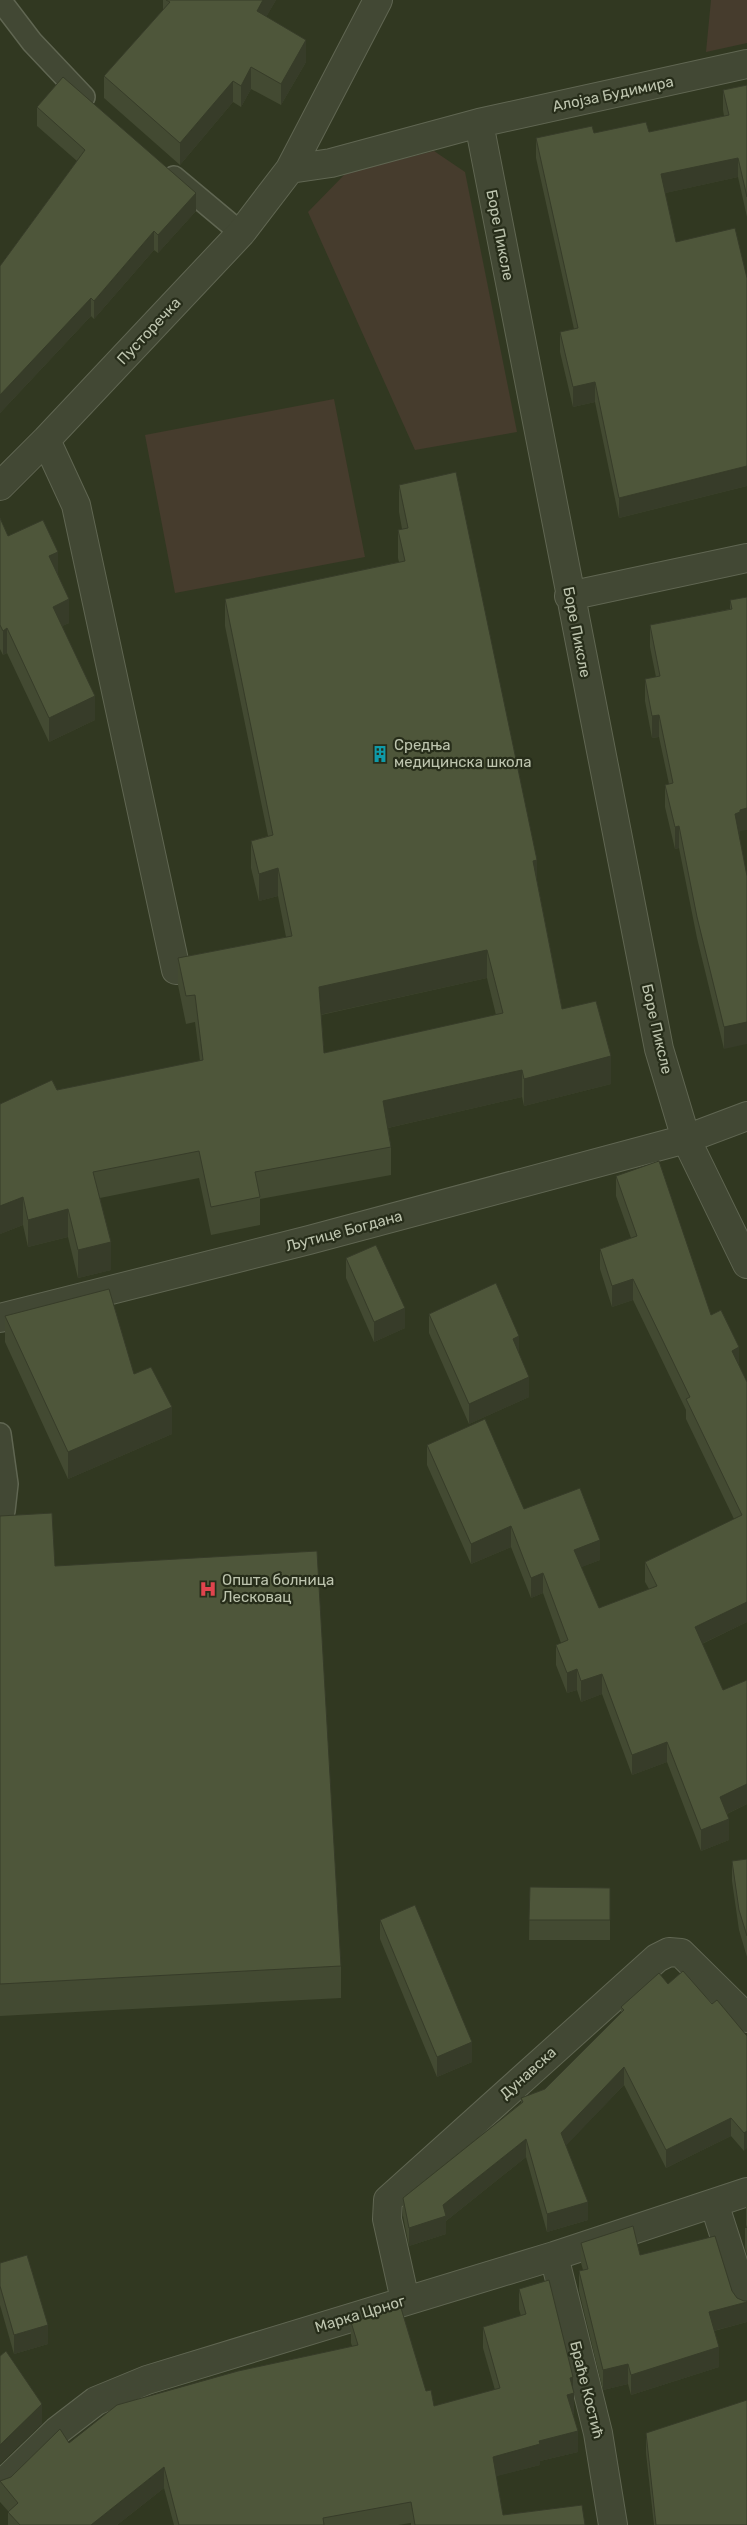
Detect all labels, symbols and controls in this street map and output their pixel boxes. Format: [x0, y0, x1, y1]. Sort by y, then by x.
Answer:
street label: Алојза Будимира [551, 72, 675, 116]
street label: Боре Пиксле [482, 188, 518, 282]
street label: Пусторечка [113, 294, 185, 368]
street label: Боре Пиксле [559, 585, 595, 679]
place label: Средња медицинска школа [394, 736, 532, 771]
building icon: Средња медицинска школа [370, 744, 390, 764]
street label: Боре Пиксле [638, 982, 676, 1076]
street label: Љутице Богдана [284, 1207, 404, 1255]
place label: Општа болница Лесковац [222, 1571, 334, 1606]
hospital icon: Општа болница Лесковац [198, 1579, 218, 1599]
street label: Дунавска [496, 2043, 560, 2103]
street label: Марка Црног [313, 2292, 408, 2336]
street label: Браће Костић [566, 2339, 608, 2441]

